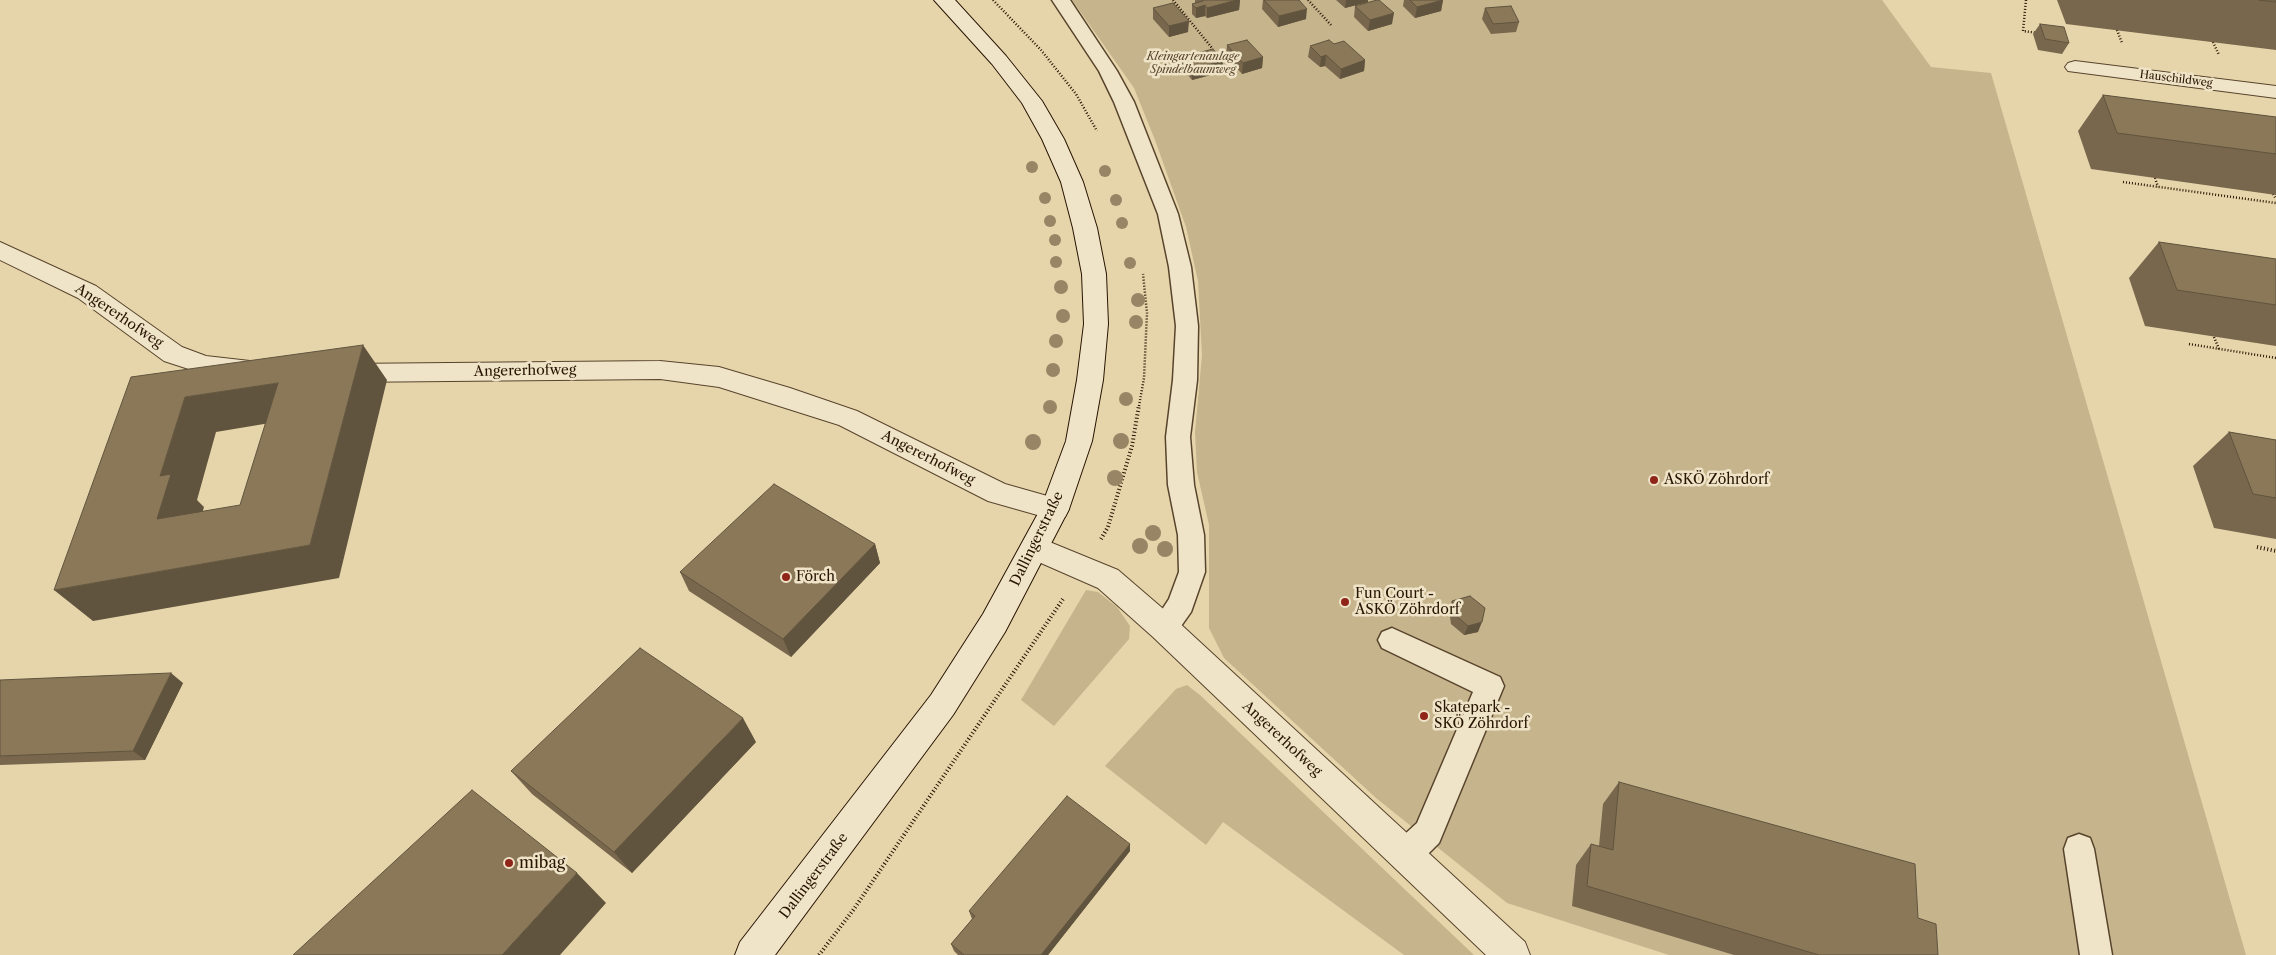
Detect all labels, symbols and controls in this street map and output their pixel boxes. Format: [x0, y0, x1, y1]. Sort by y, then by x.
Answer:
park label: Kleingartenanlage Spindelbaumweg [1147, 50, 1239, 76]
street label: Hauschildweg [2139, 68, 2213, 90]
street label: Angererhofweg [72, 280, 166, 352]
street label: Angererhofweg [474, 362, 576, 380]
street label: Angererhofweg [879, 427, 977, 489]
place label: ASKÖ Zöhrdorf [1664, 472, 1769, 488]
marker: ASKÖ Zöhrdorf [1648, 474, 1660, 486]
street label: Dallingerstraße [1007, 489, 1067, 589]
place label: Förch [796, 569, 835, 585]
marker: Förch [780, 571, 792, 583]
place label: Fun Court - ASKÖ Zöhrdorf [1355, 586, 1460, 618]
marker: Fun Court - ASKÖ Zöhrdorf [1339, 596, 1351, 608]
street label: Angererhofweg [1239, 698, 1325, 780]
place label: Skatepark - SKÖ Zöhrdorf [1434, 700, 1528, 732]
marker: Skatepark - SKÖ Zöhrdorf [1418, 710, 1430, 722]
street label: Dallingerstraße [776, 830, 852, 922]
place label: mibag [519, 853, 565, 873]
marker: mibag [503, 857, 515, 869]

